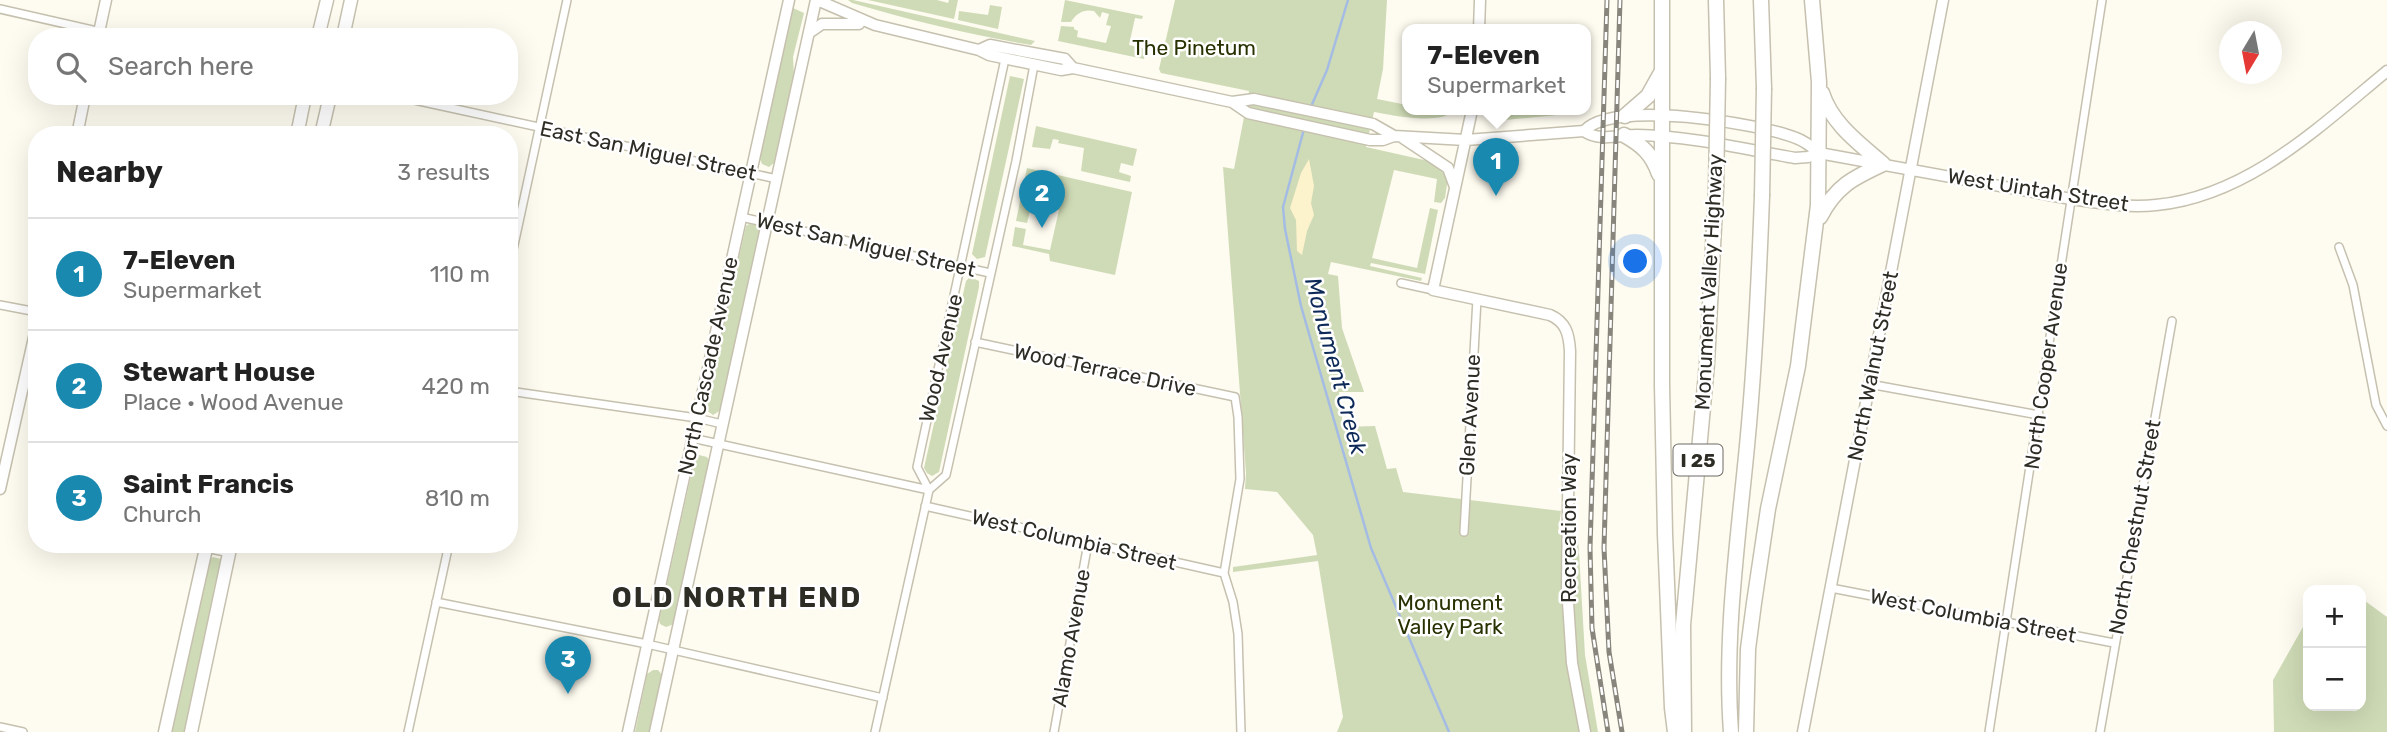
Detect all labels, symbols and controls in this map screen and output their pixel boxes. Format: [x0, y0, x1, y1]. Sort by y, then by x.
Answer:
north arrow [2219, 21, 2282, 84]
popup [1402, 24, 1591, 115]
search box [28, 28, 518, 105]
park label: The Pinetum [1132, 35, 1256, 60]
text: 7-Eleven [1427, 40, 1540, 71]
icon: search [52, 48, 90, 86]
text: Search here [108, 51, 254, 82]
text: Supermarket [1427, 71, 1566, 99]
street label: East San Miguel Street [538, 115, 759, 186]
pin: 1 [1473, 138, 1519, 196]
street label: Monument Valley Highway [1689, 153, 1728, 411]
text: Nearby [56, 154, 163, 190]
text: 3 results [397, 158, 490, 186]
street label: West Uintah Street [1946, 163, 2130, 216]
pin: 2 [1019, 170, 1065, 228]
street label: West San Miguel Street [754, 207, 978, 282]
your location [1618, 244, 1652, 278]
text: 7-Eleven [123, 245, 236, 276]
street label: North Cascade Avenue [672, 254, 743, 477]
text: 1 [73, 260, 85, 288]
text: 110 m [430, 260, 490, 288]
street label: North Cooper Avenue [2019, 261, 2072, 471]
street label: North Walnut Street [1842, 269, 1903, 463]
water label: Monument Creek [1299, 274, 1373, 459]
text: Supermarket [123, 276, 261, 304]
street label: Wood Avenue [914, 291, 967, 425]
street label: Wood Terrace Drive [1012, 338, 1199, 401]
street label: Glen Avenue [1454, 353, 1485, 477]
text: Stewart House [123, 357, 315, 388]
text: 2 [72, 372, 86, 400]
text: 420 m [422, 372, 490, 400]
text: Place · Wood Avenue [123, 388, 344, 416]
street label: North Chestnut Street [2103, 418, 2166, 636]
road number: I 25 [1674, 444, 1722, 475]
street label: Recreation Way [1556, 453, 1581, 603]
text: Saint Francis [123, 469, 294, 500]
text: 3 [71, 484, 87, 512]
text: 810 m [425, 484, 490, 512]
text: Church [123, 500, 201, 528]
street label: West Columbia Street [969, 504, 1179, 575]
street label: Alamo Avenue [1046, 567, 1095, 709]
district label: OLD NORTH END [612, 581, 862, 614]
street label: West Columbia Street [1868, 583, 2078, 648]
map controls [2303, 585, 2366, 711]
button: + [2303, 585, 2366, 648]
park label: Monument Valley Park [1397, 590, 1503, 639]
pin: 3 [545, 636, 591, 694]
button: − [2303, 648, 2366, 711]

